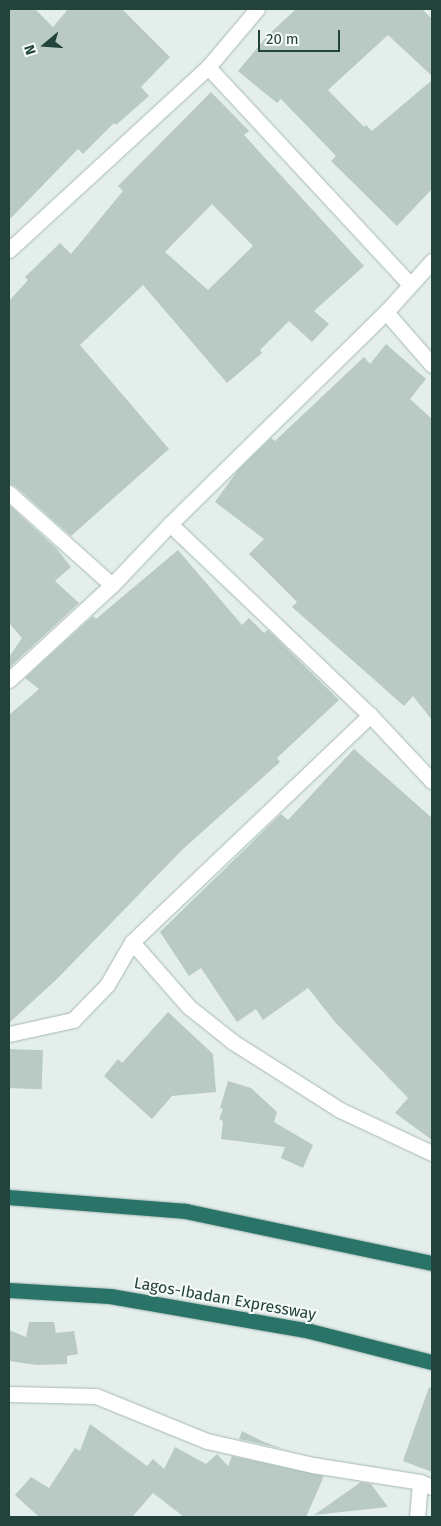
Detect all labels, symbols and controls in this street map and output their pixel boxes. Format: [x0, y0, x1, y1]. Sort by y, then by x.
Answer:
north arrow [20, 20, 70, 70]
scale bar [261, 20, 344, 52]
text: 20 m [266, 30, 299, 48]
text: N [21, 43, 40, 57]
street label: Lagos-Ibadan Expressway [132, 1274, 318, 1324]

